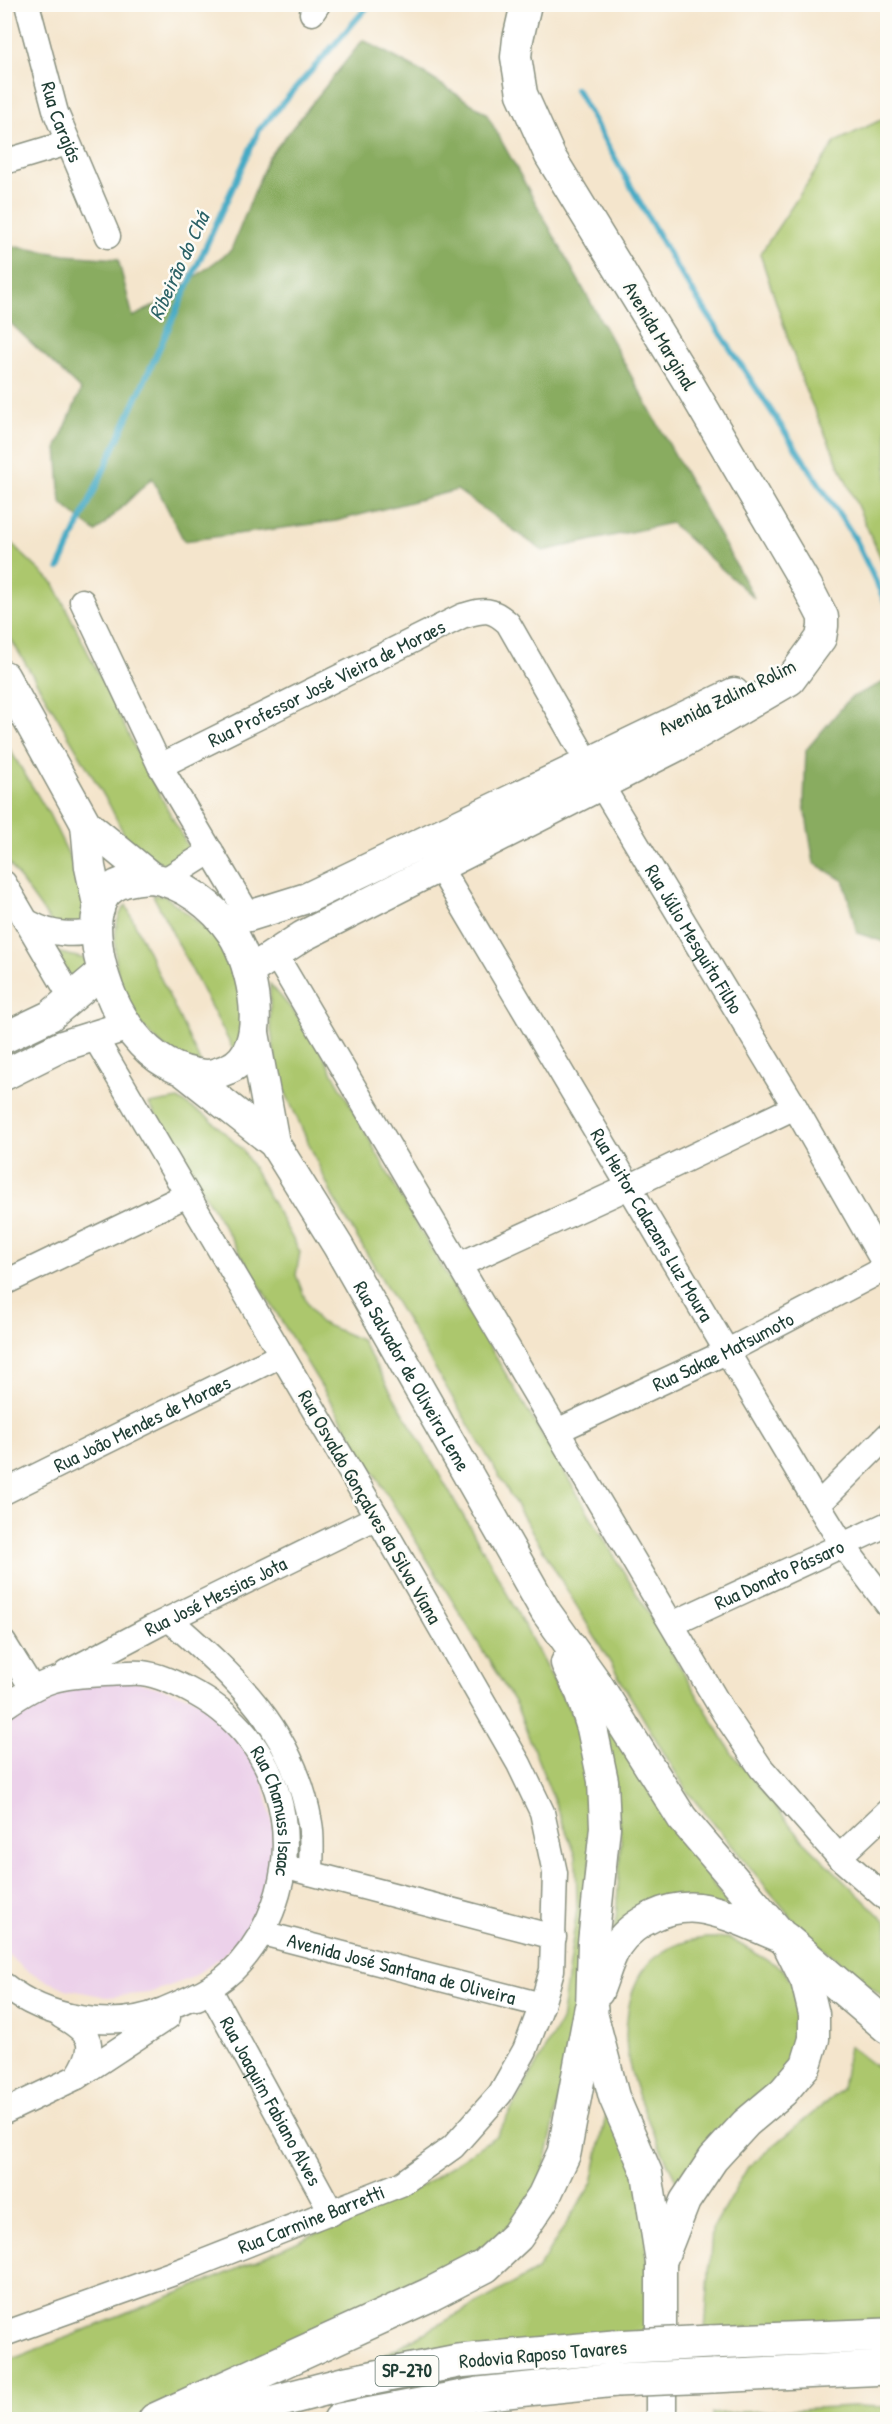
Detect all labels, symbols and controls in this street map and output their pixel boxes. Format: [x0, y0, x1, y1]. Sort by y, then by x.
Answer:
street label: Rua Carajás [35, 79, 89, 166]
water label: Ribeirão do Chá [141, 205, 217, 324]
street label: Avenida Marginal [617, 276, 704, 396]
street label: Rua Professor José Vieira de Moraes [203, 612, 450, 753]
street label: Avenida Zalina Rolim [654, 652, 800, 741]
street label: Rua Júlio Mesquita Filho [639, 859, 750, 1019]
street label: Rua Heitor Calazans Luz Moura [585, 1123, 720, 1327]
street label: Rua Salvador de Oliveira Leme [348, 1276, 477, 1476]
street label: Rua Sakae Matsumoto [648, 1305, 798, 1398]
street label: Rua João Mendes de Moraes [49, 1368, 235, 1478]
street label: Rua Osvaldo Gonçalves da Silva Viana [292, 1385, 449, 1629]
street label: Rua Donato Pássaro [710, 1532, 848, 1616]
street label: Rua José Messias Jota [139, 1549, 291, 1642]
street label: Rua Chamuss Isaac [245, 1740, 299, 1879]
street label: Avenida José Santana de Oliveira [284, 1926, 519, 2011]
street label: Rua Joaquim Fabiano Alves [214, 2011, 329, 2191]
street label: Rua Carmine Barretti [234, 2178, 388, 2260]
street label: Rodovia Raposo Tavares [458, 2333, 628, 2374]
road number: SP-270 [376, 2356, 438, 2386]

